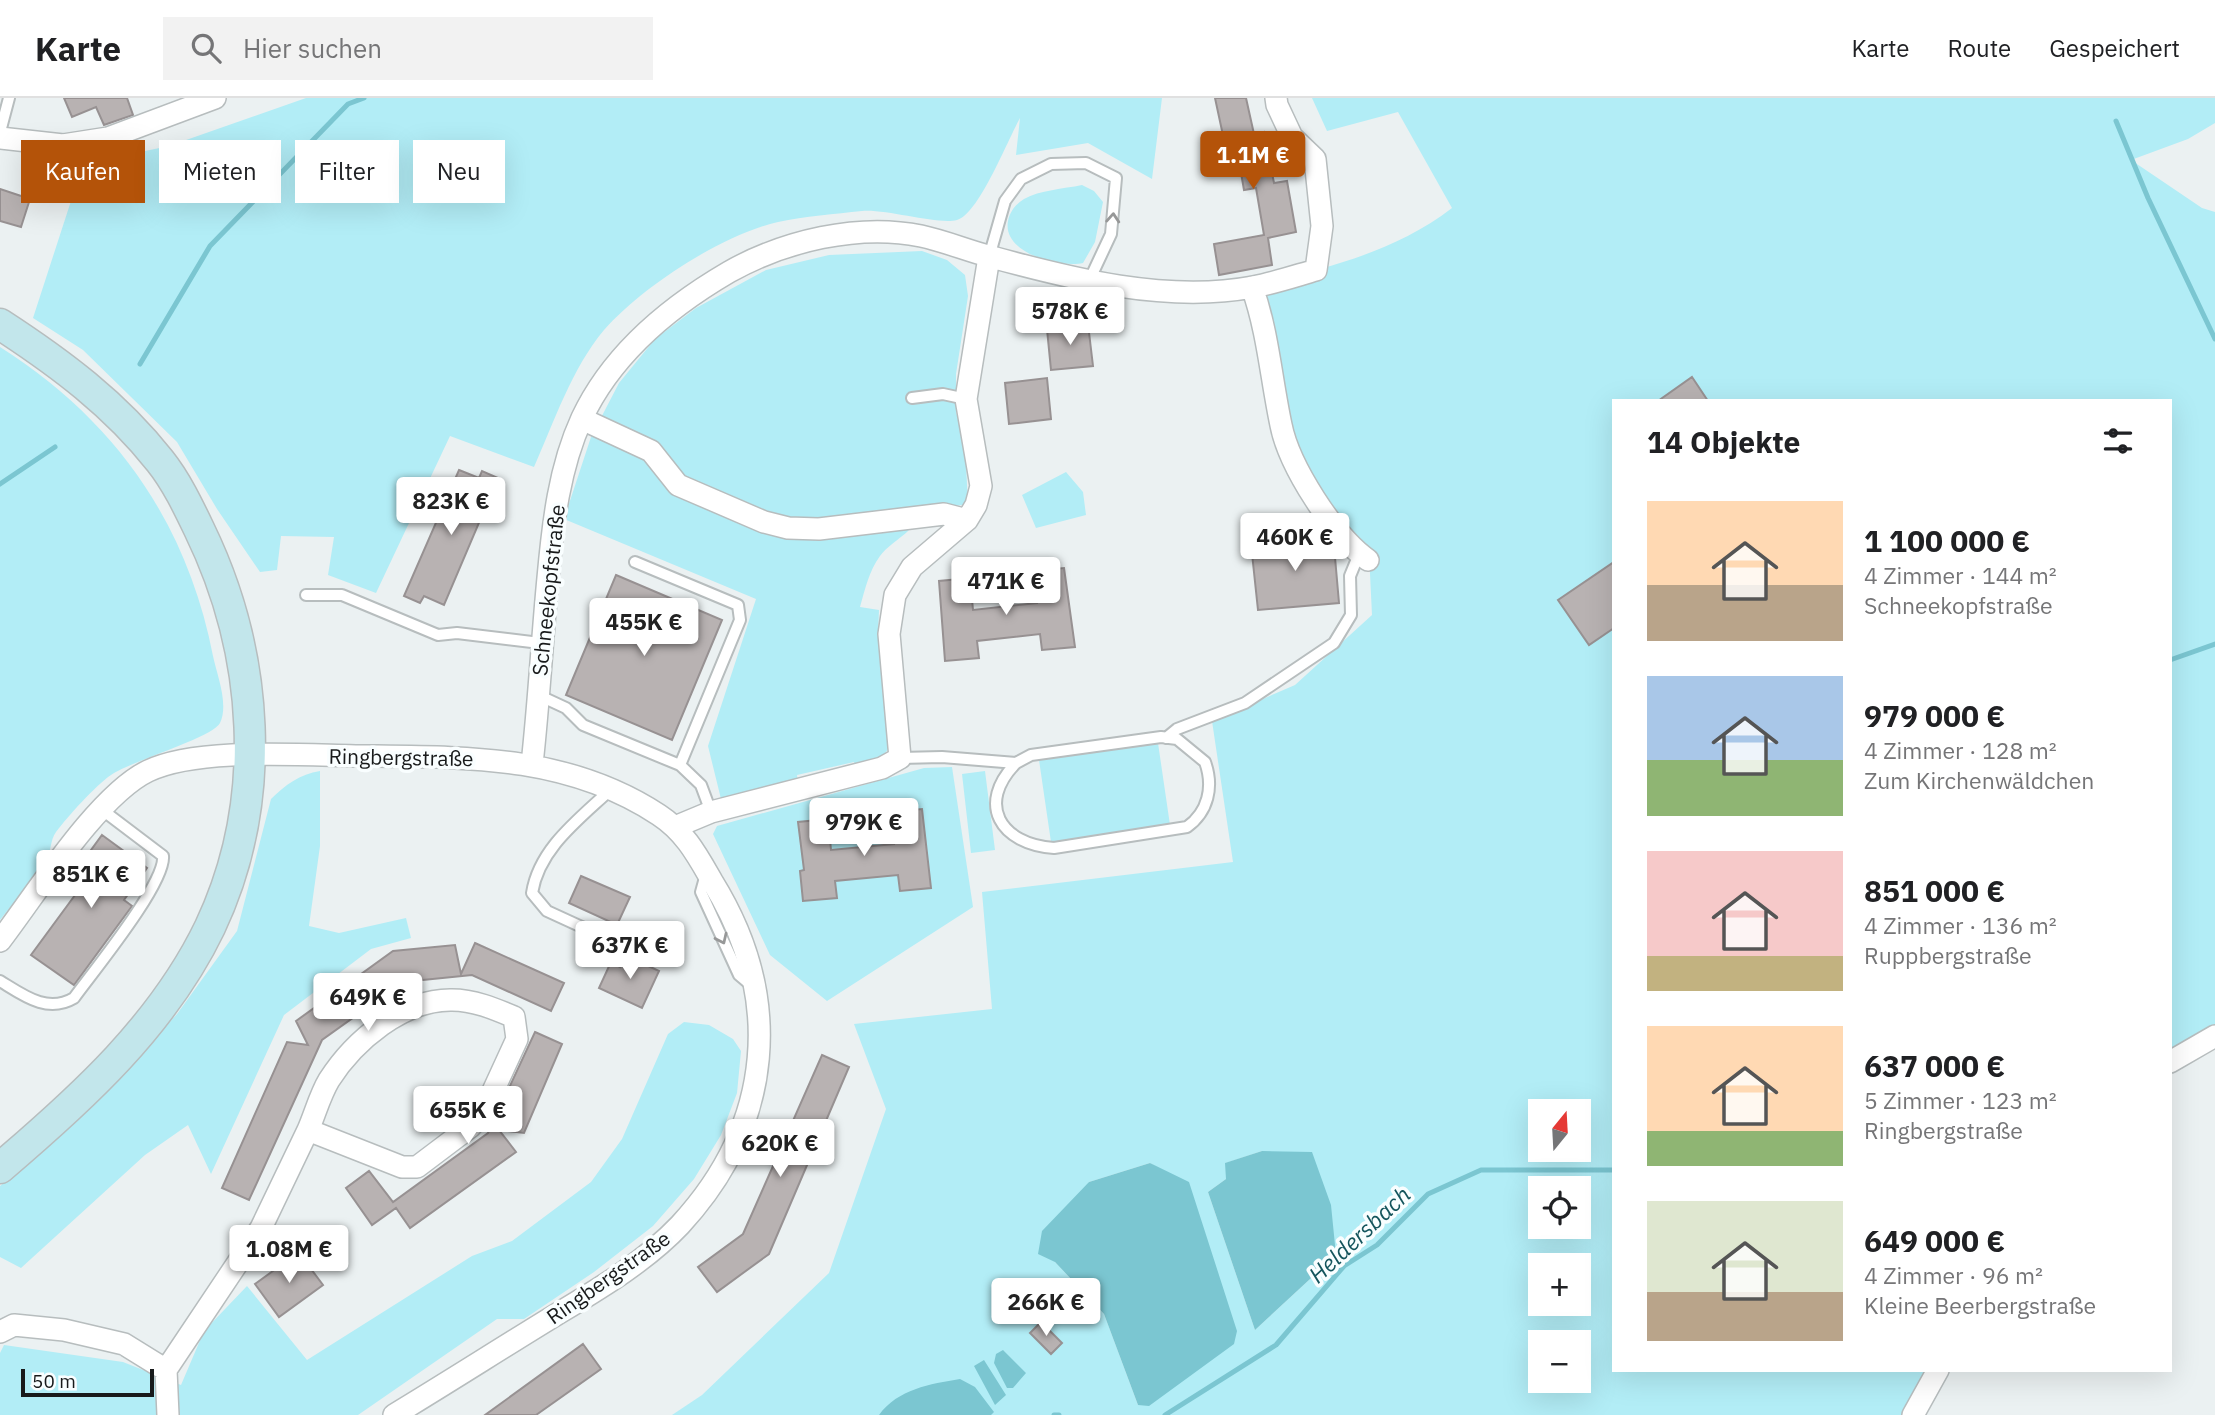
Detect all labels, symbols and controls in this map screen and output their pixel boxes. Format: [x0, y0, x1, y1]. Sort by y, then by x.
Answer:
search box [163, 17, 653, 80]
text: Karte [35, 27, 121, 70]
icon: search [187, 29, 225, 67]
text: Hier suchen [243, 31, 382, 65]
text: Karte [1851, 32, 1910, 64]
text: Route [1948, 32, 2011, 64]
text: Gespeichert [2049, 32, 2180, 64]
pin: 1.1M € [1196, 132, 1310, 191]
text: 1.1M € [1216, 139, 1290, 169]
chip: Kaufen [21, 140, 145, 203]
chip: Mieten [159, 140, 281, 203]
chip: Filter [295, 140, 399, 203]
chip: Neu [413, 140, 505, 203]
one-way arrow [1105, 212, 1120, 223]
pin: 578K € [1013, 288, 1127, 347]
text: 578K € [1031, 295, 1109, 325]
text: 14 Objekte [1647, 422, 1800, 461]
icon: filters [2099, 422, 2137, 460]
pin: 823K € [394, 478, 508, 537]
text: 823K € [412, 485, 490, 515]
street label: Schneekopfstraße [525, 503, 571, 677]
pin: 460K € [1238, 514, 1352, 573]
text: 460K € [1256, 521, 1334, 551]
text: 1 100 000 € [1864, 521, 2030, 560]
icon: home [1703, 529, 1787, 613]
pin: 471K € [949, 558, 1063, 617]
text: 4 Zimmer · 144 m² [1864, 560, 2057, 590]
text: 471K € [967, 565, 1045, 595]
text: Schneekopfstraße [1864, 590, 2053, 620]
pin: 455K € [587, 598, 701, 658]
text: 455K € [605, 606, 683, 636]
text: 979 000 € [1864, 696, 2005, 735]
icon: home [1703, 704, 1787, 788]
text: 4 Zimmer · 128 m² [1864, 735, 2057, 765]
street label: Ringbergstraße [328, 742, 474, 772]
text: Zum Kirchenwäldchen [1864, 765, 2094, 795]
pin: 979K € [807, 798, 921, 858]
text: 979K € [825, 806, 903, 836]
pin: 851K € [34, 850, 148, 910]
text: 851K € [52, 858, 130, 888]
text: 851 000 € [1864, 871, 2005, 910]
icon: home [1703, 879, 1787, 963]
text: 4 Zimmer · 136 m² [1864, 910, 2057, 940]
pin: 637K € [573, 922, 687, 981]
text: 637K € [591, 929, 669, 959]
one-way arrow [714, 932, 728, 944]
text: Ruppbergstraße [1864, 940, 2032, 970]
pin: 649K € [311, 974, 425, 1033]
text: 649K € [329, 981, 407, 1011]
text: 637 000 € [1864, 1046, 2005, 1085]
icon: home [1703, 1054, 1787, 1138]
text: 5 Zimmer · 123 m² [1864, 1085, 2057, 1115]
pin: 655K € [411, 1086, 525, 1146]
text: 655K € [429, 1094, 507, 1124]
north arrow [1528, 1099, 1591, 1162]
map controls [1528, 1099, 1591, 1393]
text: Ringbergstraße [1864, 1115, 2023, 1145]
pin: 620K € [723, 1119, 837, 1179]
text: 620K € [741, 1127, 819, 1157]
button: locate [1528, 1176, 1591, 1239]
water label: Heldersbach [1302, 1179, 1416, 1289]
text: 649 000 € [1864, 1221, 2005, 1260]
street label: Ringbergstraße [541, 1224, 675, 1330]
pin: 1.08M € [224, 1226, 354, 1285]
icon: home [1703, 1229, 1787, 1313]
text: 1.08M € [245, 1233, 333, 1263]
button: + [1528, 1253, 1591, 1316]
text: 4 Zimmer · 96 m² [1864, 1260, 2043, 1290]
pin: 266K € [989, 1278, 1103, 1338]
text: 266K € [1007, 1286, 1085, 1316]
text: Kleine Beerbergstraße [1864, 1290, 2096, 1320]
button: − [1528, 1330, 1591, 1393]
scale bar [21, 1366, 154, 1398]
text: 50 m [32, 1369, 76, 1393]

